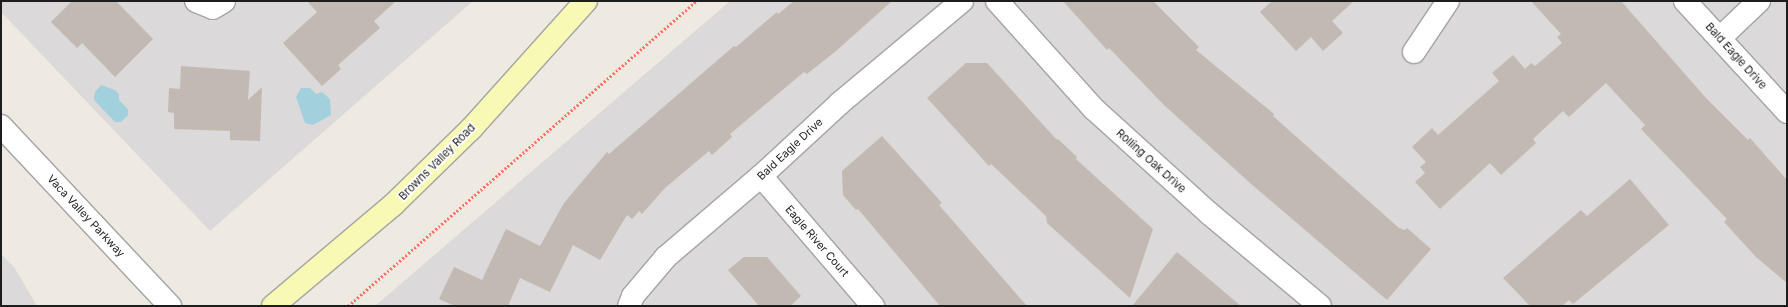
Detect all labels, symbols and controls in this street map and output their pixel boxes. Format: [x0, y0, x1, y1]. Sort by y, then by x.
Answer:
street label: Bald Eagle Drive [1703, 20, 1769, 92]
street label: Bald Eagle Drive [754, 115, 826, 183]
street label: Browns Valley Road [396, 121, 478, 203]
street label: Rolling Oak Drive [1114, 126, 1188, 196]
street label: Vaca Valley Parkway [44, 172, 128, 260]
street label: Eagle River Court [782, 203, 852, 279]

